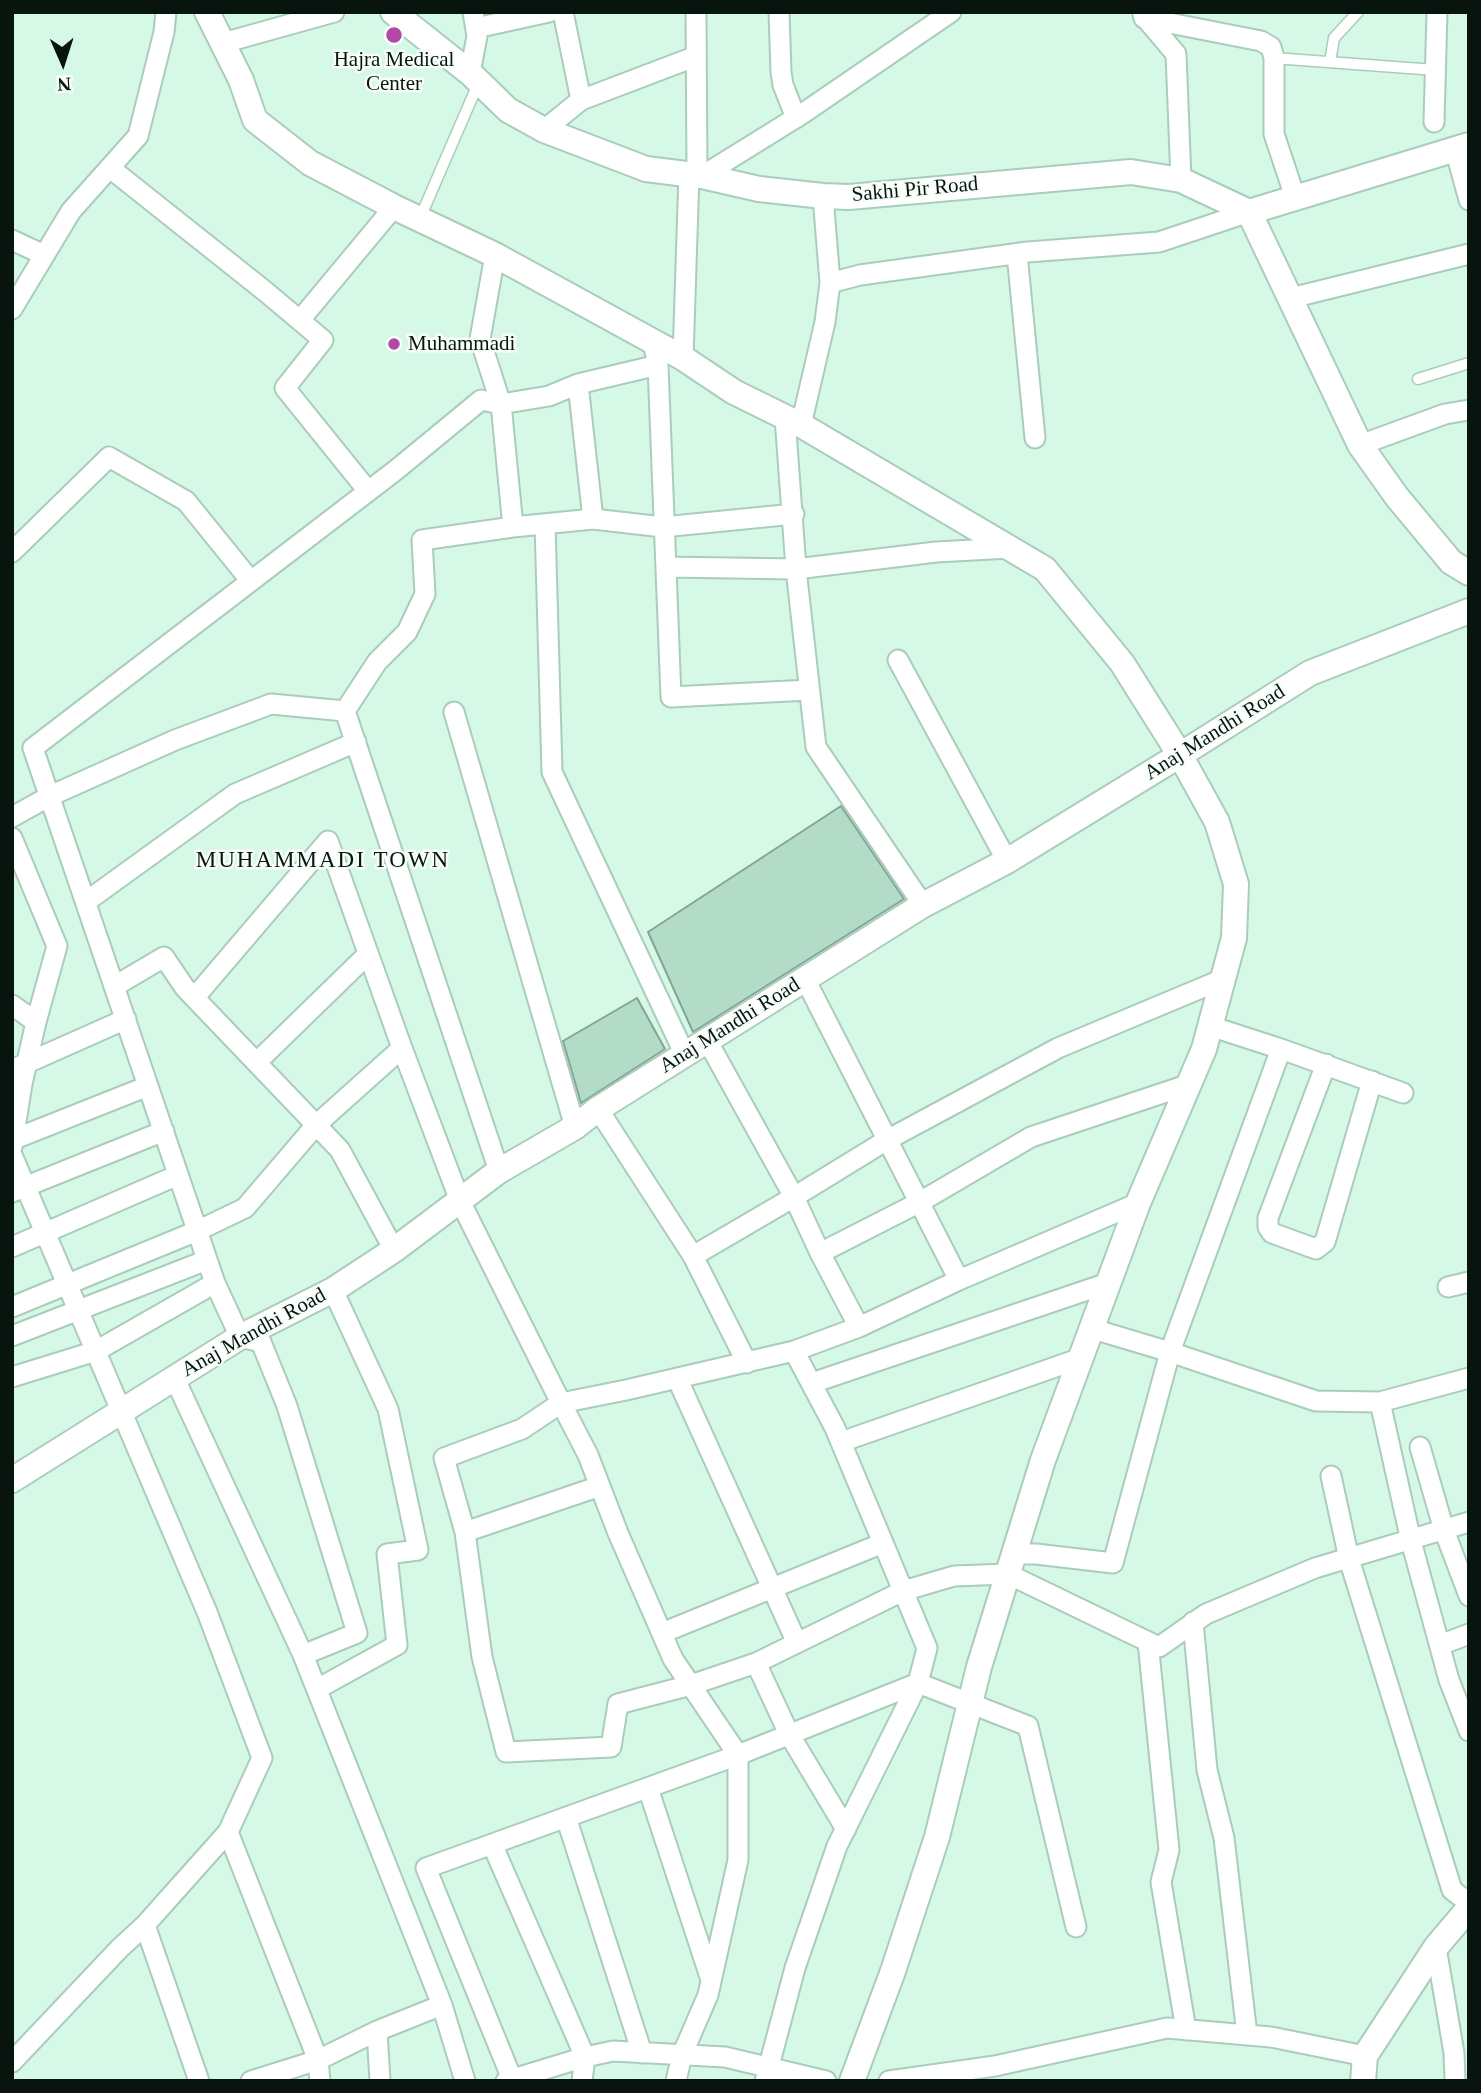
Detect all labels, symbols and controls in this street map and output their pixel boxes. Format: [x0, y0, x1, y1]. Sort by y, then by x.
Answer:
marker: Hajra Medical Center [384, 25, 404, 45]
north arrow [28, 28, 98, 98]
place label: Hajra Medical Center [327, 47, 461, 97]
text: N [57, 74, 72, 95]
street label: Sakhi Pir Road [844, 171, 986, 209]
place label: Muhammadi [408, 331, 534, 357]
marker: Muhammadi [386, 336, 402, 352]
street label: Anaj Mandhi Road [1132, 675, 1298, 791]
district label: MUHAMMADI TOWN [198, 847, 448, 875]
street label: Anaj Mandhi Road [647, 968, 813, 1084]
street label: Anaj Mandhi Road [169, 1278, 339, 1388]

